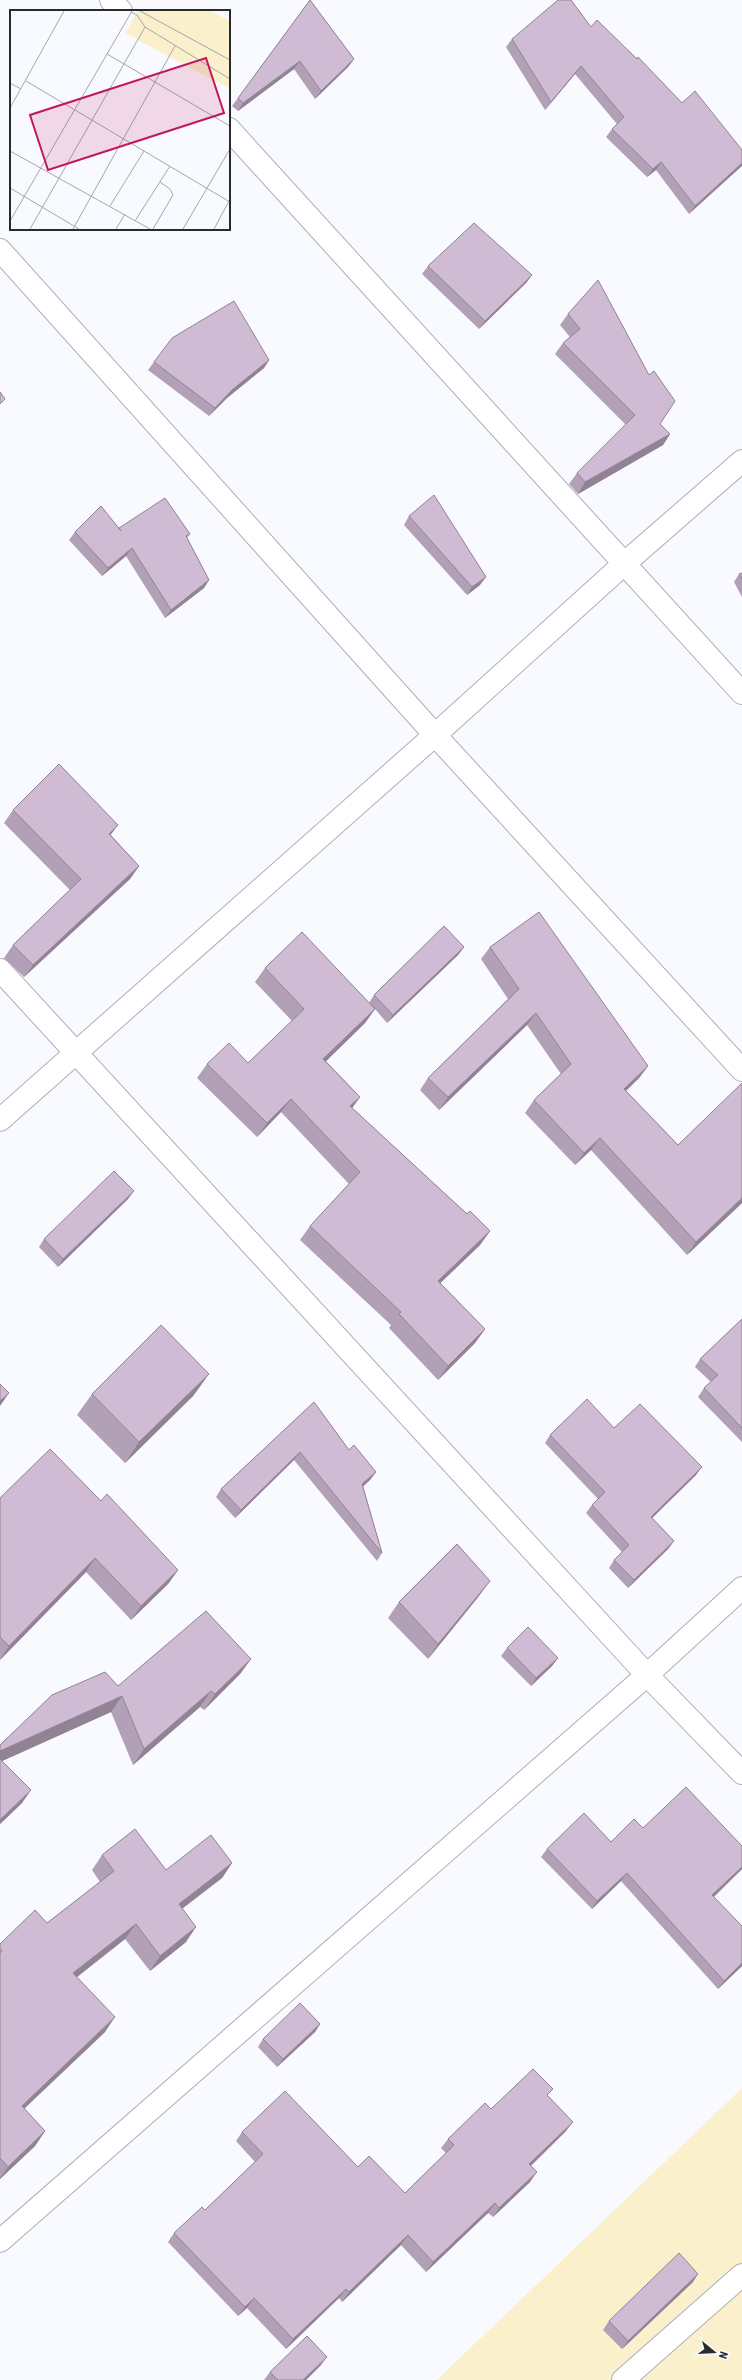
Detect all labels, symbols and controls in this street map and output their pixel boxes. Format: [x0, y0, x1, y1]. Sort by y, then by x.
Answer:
inset map [10, 10, 230, 230]
north arrow [694, 2332, 734, 2372]
text: N [716, 2350, 730, 2360]

